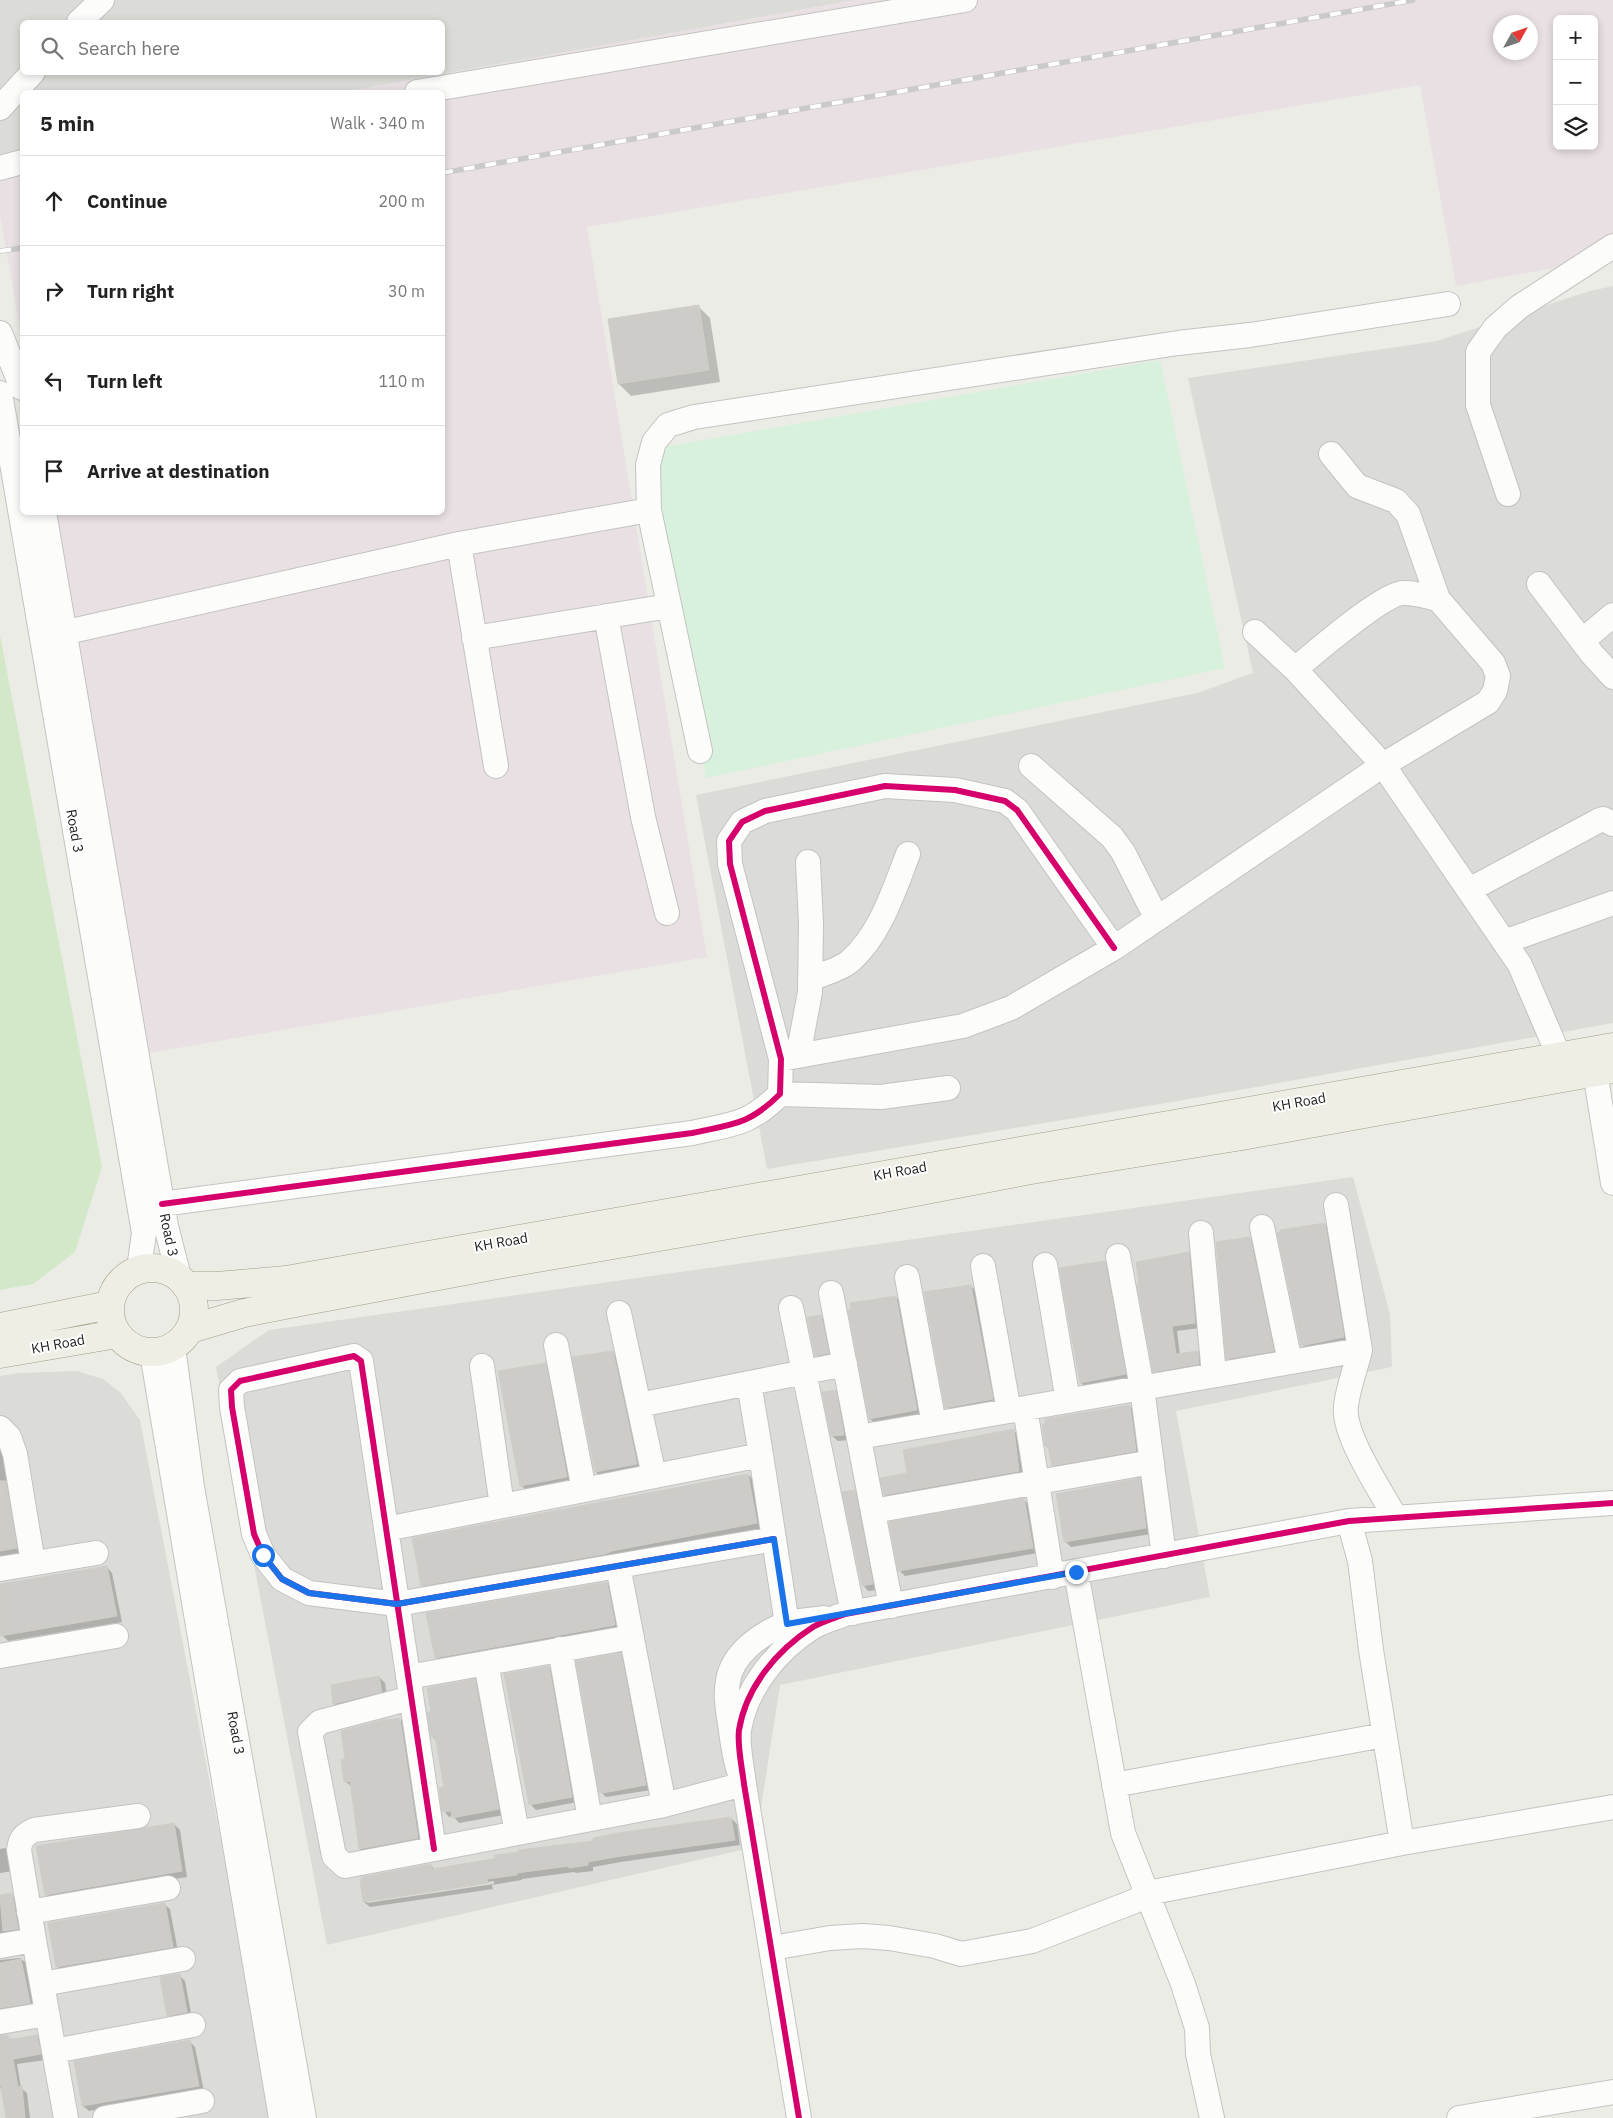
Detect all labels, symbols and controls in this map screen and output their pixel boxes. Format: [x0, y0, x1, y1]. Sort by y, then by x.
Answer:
north arrow [1493, 15, 1538, 60]
map controls [1553, 15, 1598, 150]
button: + [1553, 15, 1598, 60]
search box [20, 20, 445, 75]
icon: search [38, 34, 66, 62]
text: Search here [78, 36, 180, 60]
button: − [1553, 60, 1598, 105]
button: layers [1553, 105, 1598, 150]
text: 5 min [40, 109, 95, 137]
text: Walk · 340 m [330, 113, 425, 133]
icon: ahead [40, 187, 68, 215]
text: Continue [87, 189, 167, 213]
text: 200 m [378, 191, 425, 211]
icon: right [40, 277, 68, 305]
text: Turn right [87, 279, 174, 303]
text: 30 m [388, 281, 425, 301]
icon: left [40, 367, 68, 395]
text: Turn left [87, 369, 163, 393]
text: 110 m [378, 371, 425, 391]
icon: arrive [40, 457, 68, 485]
text: Arrive at destination [87, 459, 270, 483]
street label: Road 3 [62, 808, 88, 854]
street label: KH Road [1271, 1088, 1327, 1116]
street label: KH Road [872, 1157, 928, 1185]
street label: Road 3 [156, 1212, 182, 1258]
street label: KH Road [473, 1228, 529, 1256]
street label: KH Road [30, 1330, 86, 1358]
route start [252, 1544, 275, 1567]
route end [1065, 1561, 1088, 1584]
street label: Road 3 [223, 1710, 249, 1756]

